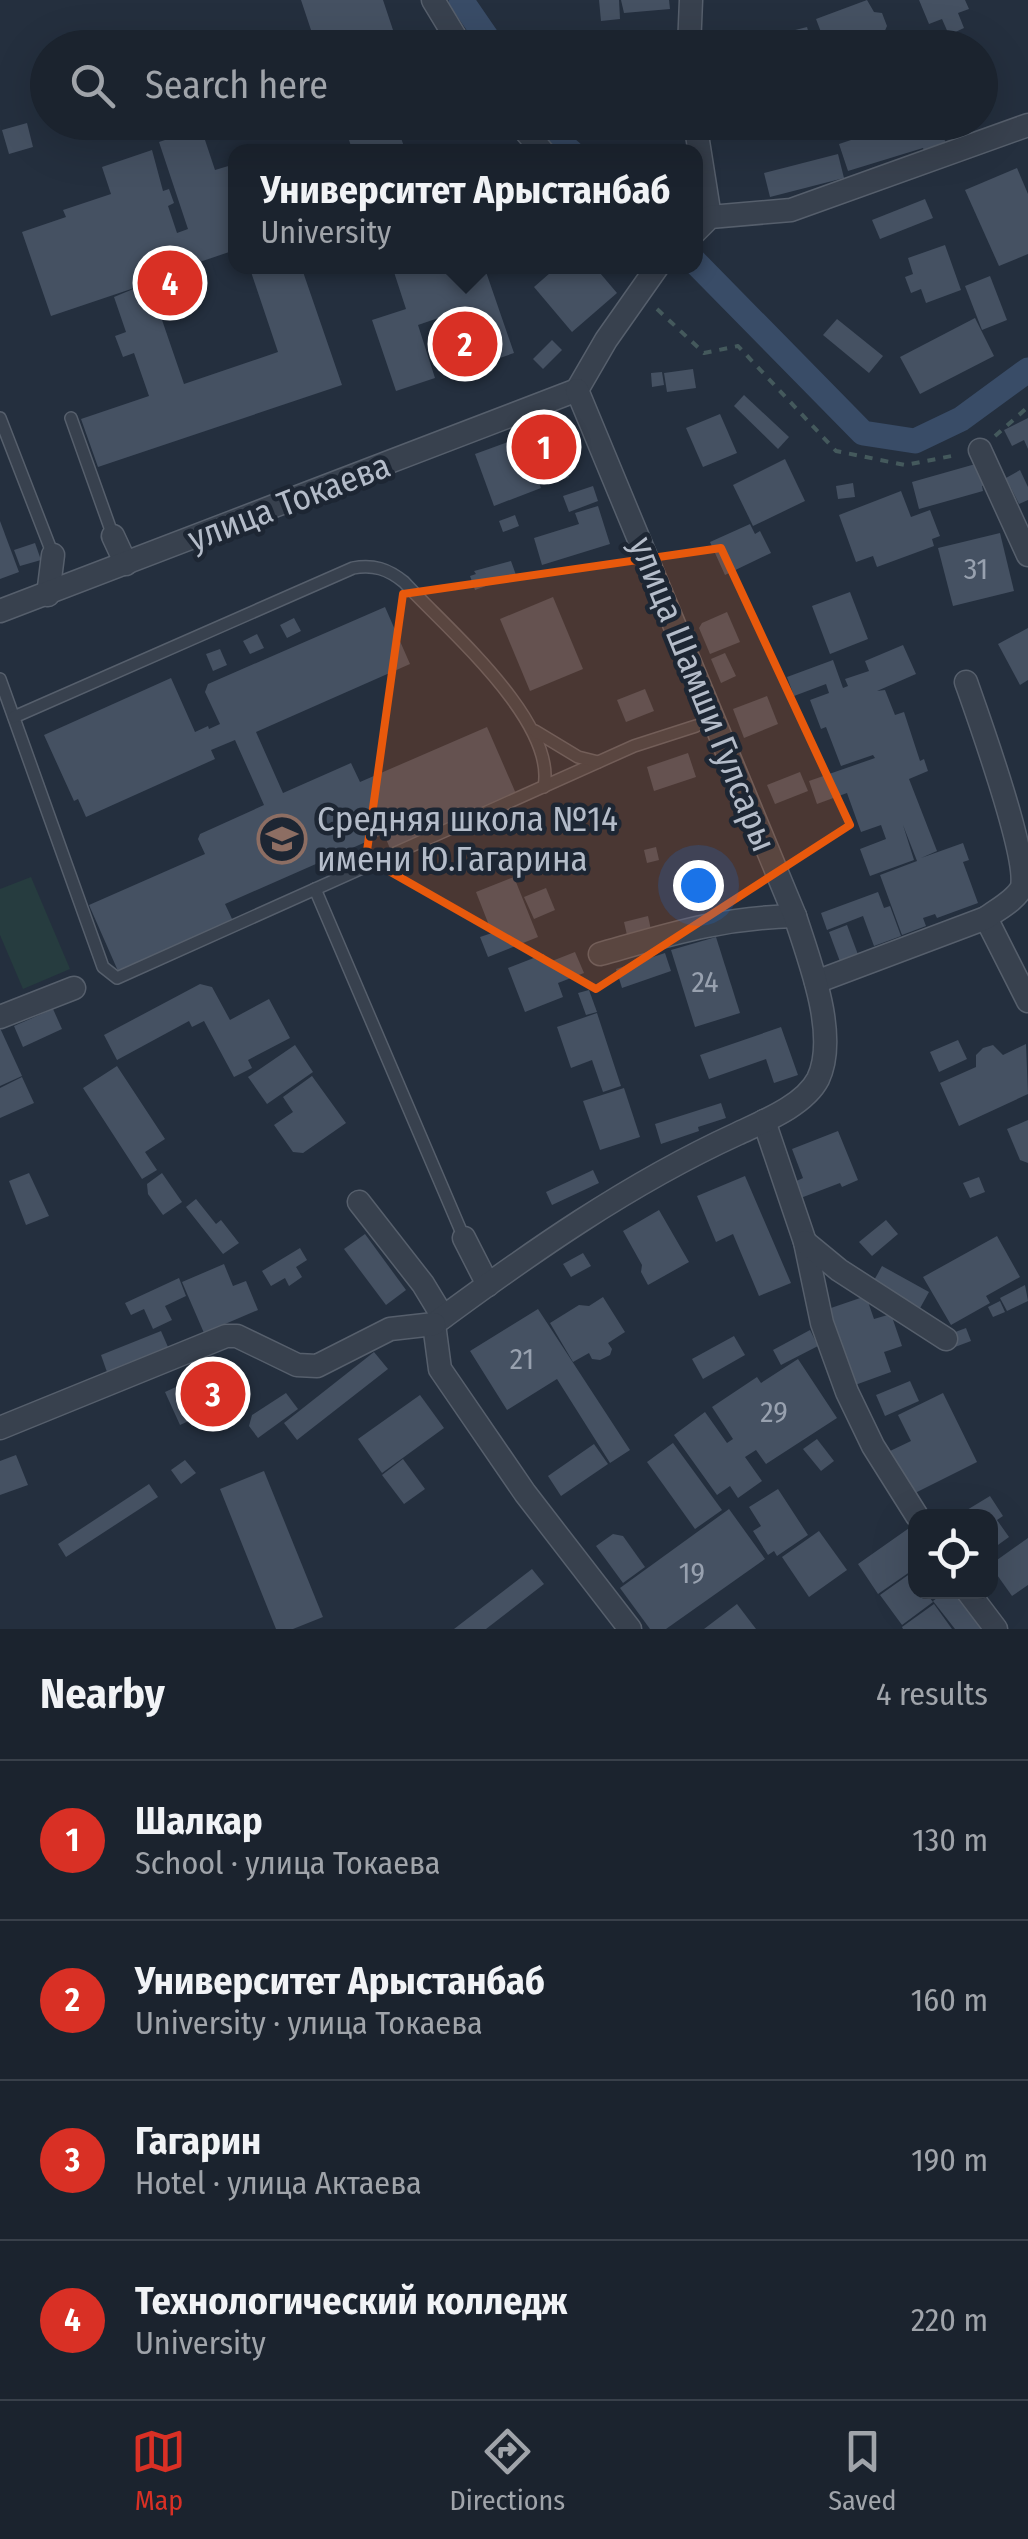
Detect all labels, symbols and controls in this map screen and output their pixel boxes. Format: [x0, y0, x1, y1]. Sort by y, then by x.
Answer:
search box [30, 30, 998, 140]
icon: search [65, 58, 120, 113]
text: Search here [145, 62, 328, 108]
popup [228, 144, 703, 274]
text: Университет Арыстанбаб [261, 167, 670, 213]
text: University [261, 213, 391, 251]
pin: 4 [138, 246, 202, 320]
pin: 2 [432, 306, 498, 382]
pin: 1 [512, 410, 576, 484]
street label: улица Токаева [182, 444, 396, 560]
street label: улица Шамши Гулсары [621, 531, 785, 857]
house number: 31 [964, 551, 988, 587]
place label: Средняя школа №14 имени Ю.Гагарина [317, 798, 618, 880]
school or university icon: Средняя школа №14 имени Ю.Гагарина [256, 813, 308, 865]
your location [673, 860, 724, 911]
house number: 24 [691, 964, 719, 1000]
house number: 21 [510, 1341, 534, 1377]
pin: 3 [180, 1356, 246, 1432]
house number: 29 [760, 1394, 788, 1430]
map controls [908, 1509, 998, 1599]
button: locate [908, 1509, 998, 1599]
house number: 19 [679, 1555, 705, 1591]
text: Nearby [40, 1669, 165, 1719]
text: 4 results [876, 1675, 988, 1713]
text: Шалкар [135, 1798, 263, 1844]
text: 1 [66, 1821, 79, 1859]
text: 130 m [912, 1821, 988, 1859]
text: School · улица Токаева [135, 1844, 440, 1882]
text: Университет Арыстанбаб [135, 1958, 545, 2004]
text: 2 [65, 1981, 80, 2019]
text: 160 m [911, 1981, 988, 2019]
text: University · улица Токаева [135, 2004, 483, 2042]
text: Гагарин [135, 2118, 261, 2164]
text: 3 [65, 2141, 80, 2179]
text: 190 m [911, 2141, 988, 2179]
text: Hotel · улица Актаева [135, 2164, 422, 2202]
text: Технологический колледж [135, 2278, 567, 2324]
text: 4 [64, 2301, 81, 2339]
text: 220 m [911, 2301, 988, 2339]
text: University [135, 2324, 266, 2362]
tab: Map [131, 2424, 186, 2517]
tab: Directions [449, 2424, 565, 2517]
tab: Saved [828, 2424, 897, 2517]

